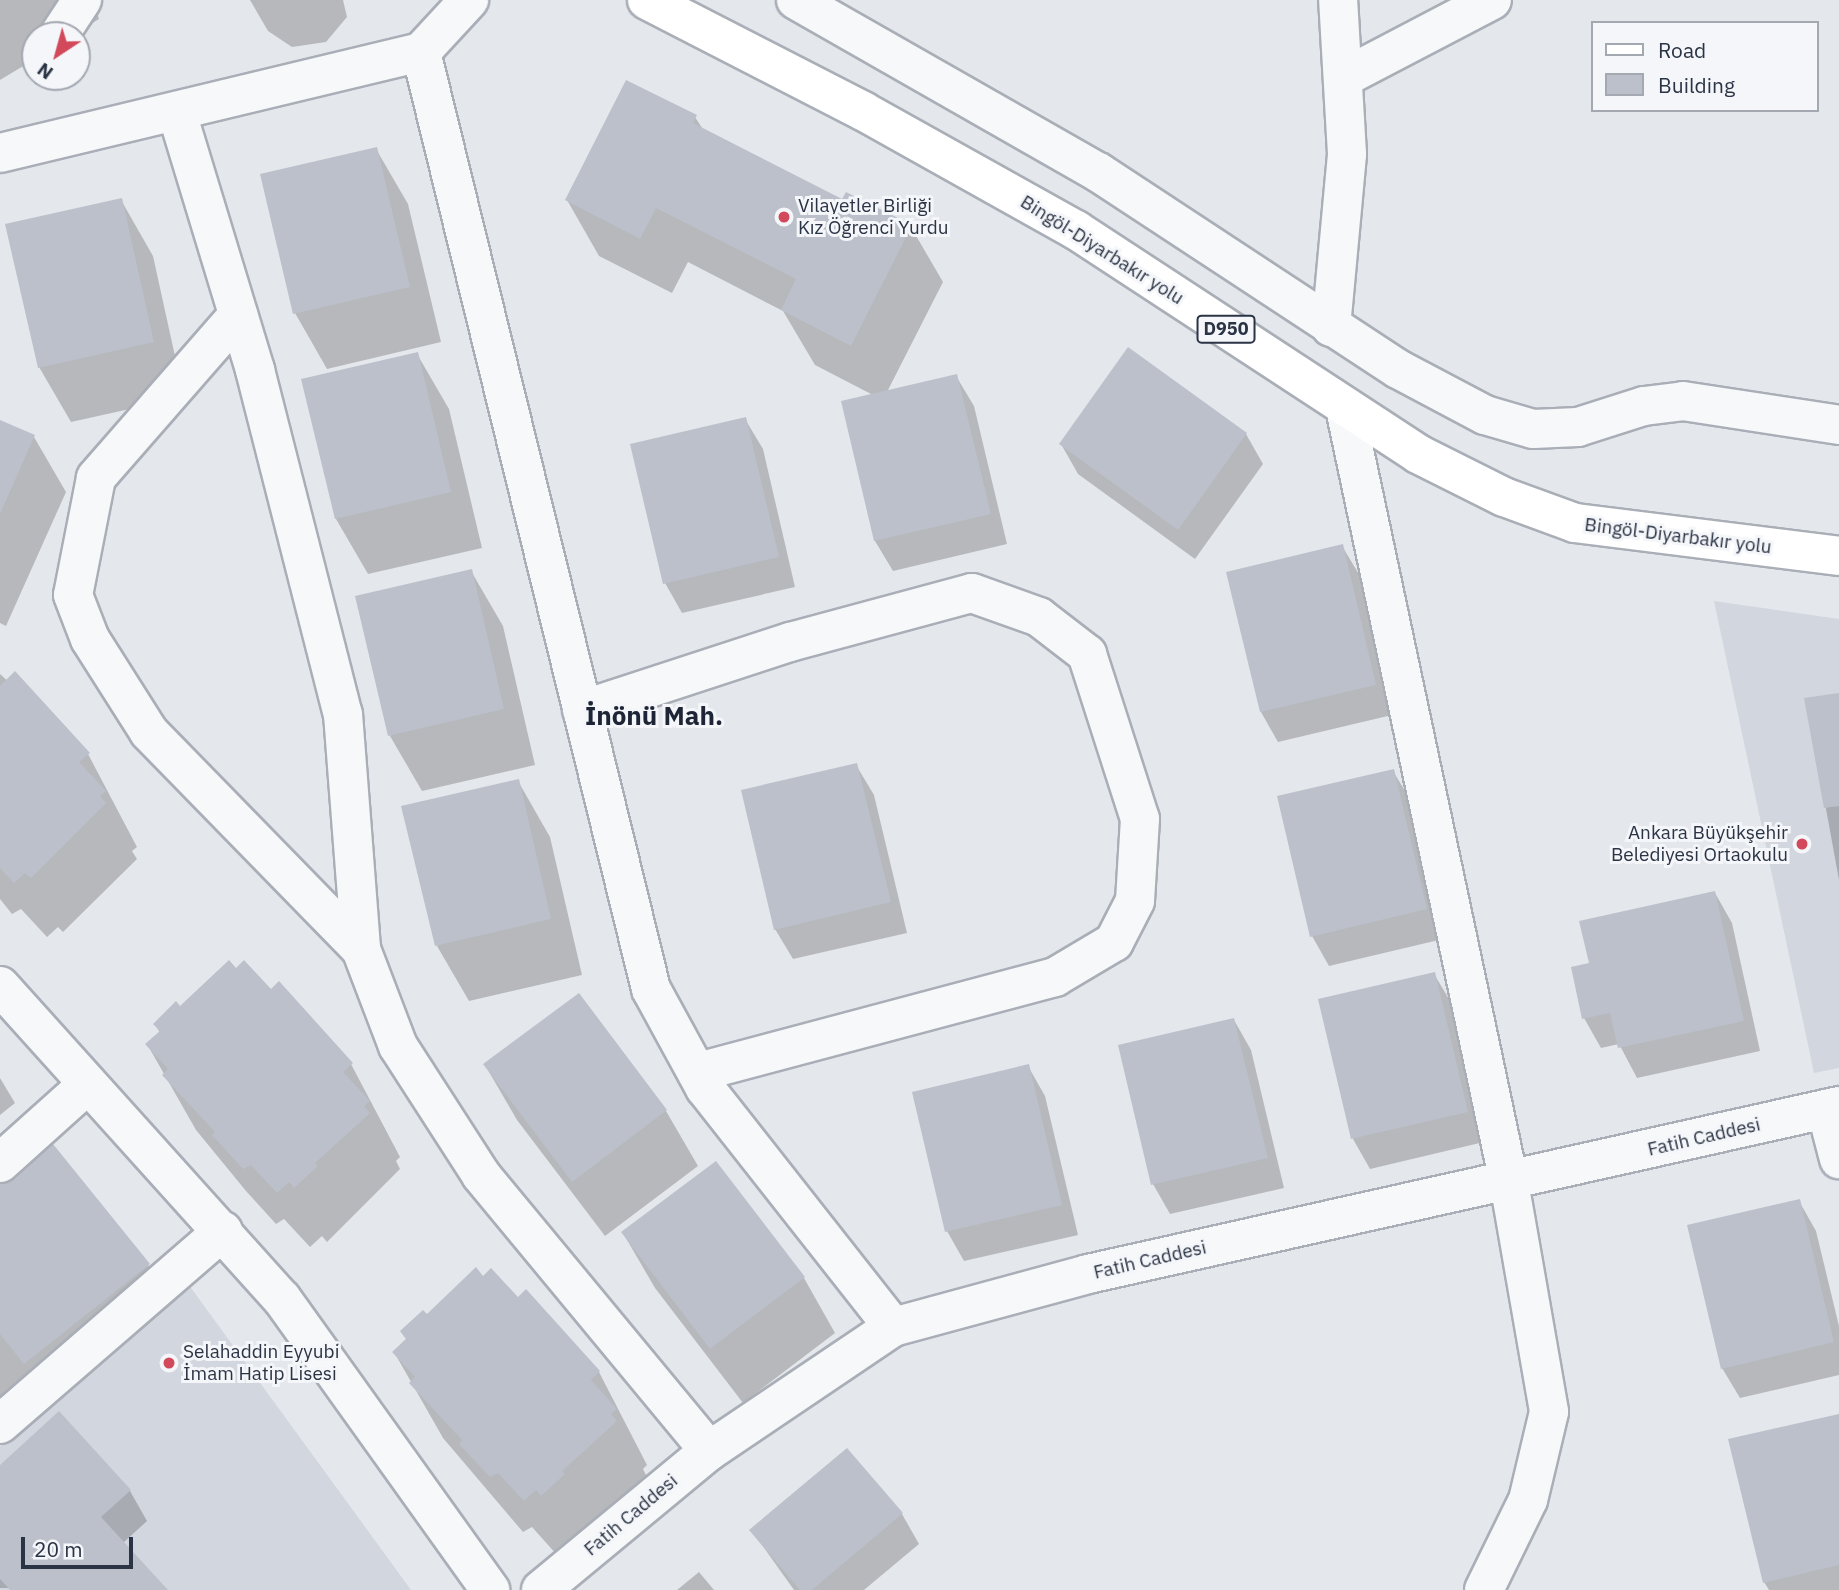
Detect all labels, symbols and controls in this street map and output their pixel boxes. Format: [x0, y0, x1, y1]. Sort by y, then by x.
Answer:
north arrow [21, 21, 91, 91]
legend [1590, 21, 1818, 112]
text: Road [1658, 36, 1706, 64]
text: N [32, 58, 57, 85]
text: Building [1658, 71, 1735, 99]
street label: Bingöl-Diyarbakır yolu [1016, 190, 1188, 310]
place label: Vilayetler Birliği Kız Öğrenci Yurdu [798, 195, 948, 239]
marker: Vilayetler Birliği Kız Öğrenci Yurdu [776, 209, 792, 225]
road number: D950 [1196, 314, 1256, 344]
street label: Bingöl-Diyarbakır yolu [1583, 513, 1773, 559]
district label: İnönü Mah. [585, 700, 723, 732]
place label: Ankara Büyükşehir Belediyesi Ortaokulu [1611, 822, 1788, 866]
marker: Ankara Büyükşehir Belediyesi Ortaokulu [1794, 836, 1810, 852]
street label: Fatih Caddesi [1645, 1113, 1763, 1161]
street label: Fatih Caddesi [1091, 1236, 1209, 1284]
place label: Selahaddin Eyyubi İmam Hatip Lisesi [183, 1341, 339, 1385]
marker: Selahaddin Eyyubi İmam Hatip Lisesi [161, 1355, 177, 1371]
street label: Fatih Caddesi [580, 1469, 682, 1561]
scale bar [24, 1524, 136, 1568]
text: 20 m [34, 1535, 83, 1563]

